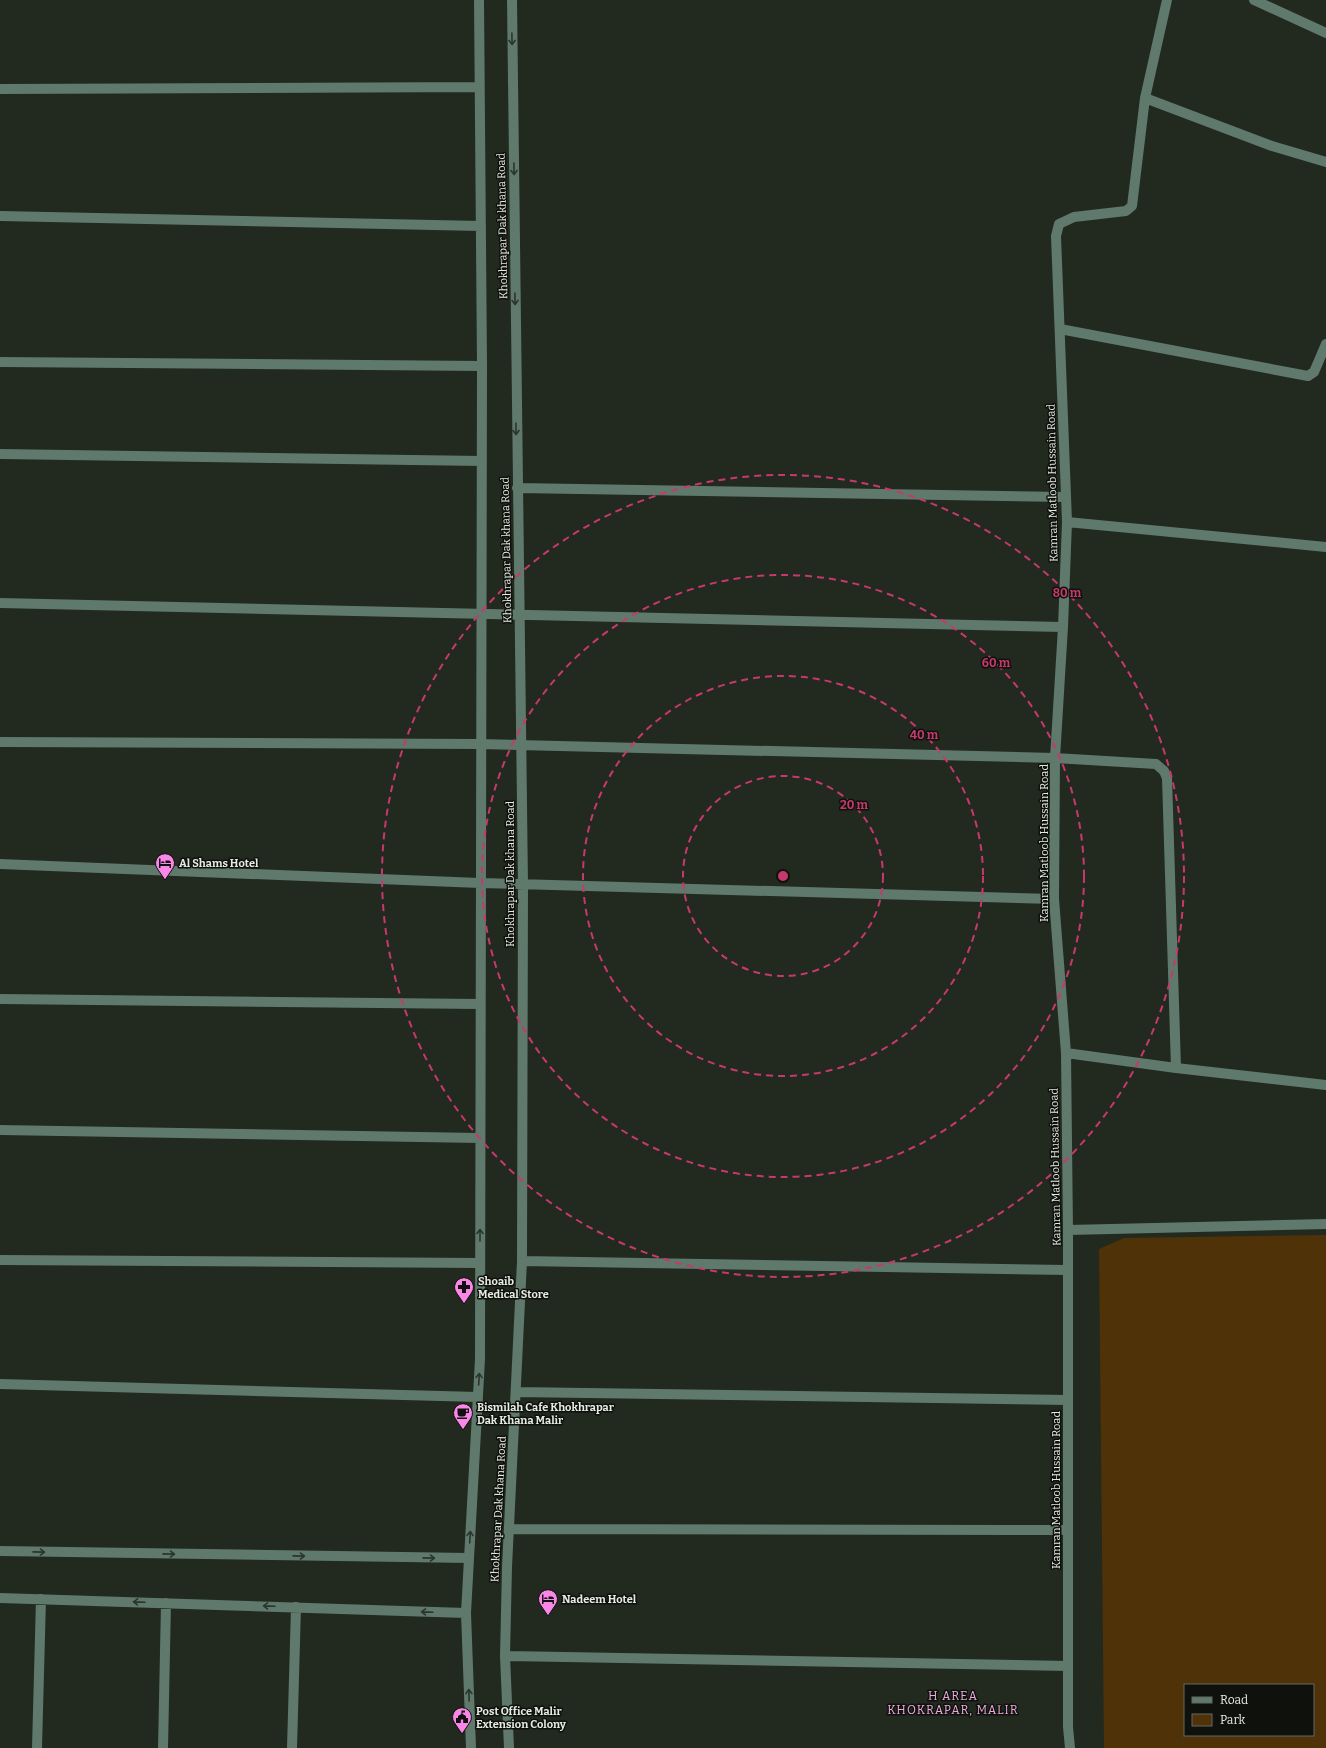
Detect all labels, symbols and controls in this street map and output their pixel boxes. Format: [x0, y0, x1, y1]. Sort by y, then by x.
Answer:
one-way arrow [508, 32, 516, 45]
street label: Khokhrapar Dak khana Road [495, 152, 510, 299]
one-way arrow [510, 162, 518, 175]
one-way arrow [511, 292, 519, 305]
street label: Kamran Matloob Hussain Road [1045, 404, 1060, 562]
one-way arrow [513, 422, 520, 435]
street label: Khokhrapar Dak khana Road [499, 476, 514, 623]
text: 80 m [1053, 586, 1082, 600]
text: 60 m [982, 656, 1011, 670]
text: 40 m [910, 728, 939, 742]
street label: Kamran Matloob Hussain Road [1038, 764, 1051, 922]
text: 20 m [840, 798, 869, 812]
street label: Khokhrapar Dak khana Road [504, 800, 517, 947]
hotel icon: Al Shams Hotel [154, 852, 176, 880]
place label: Al Shams Hotel [179, 857, 259, 870]
centre of rings [776, 869, 790, 883]
street label: Kamran Matloob Hussain Road [1048, 1088, 1063, 1246]
one-way arrow [476, 1229, 484, 1242]
place label: Shoaib Medical Store [478, 1275, 549, 1301]
pharmacy icon: Shoaib Medical Store [453, 1276, 475, 1304]
one-way arrow [475, 1373, 483, 1386]
place label: Bismilah Cafe Khokhrapar Dak Khana Malir [477, 1401, 615, 1427]
cafe icon: Bismilah Cafe Khokhrapar Dak Khana Malir [452, 1402, 474, 1430]
street label: Kamran Matloob Hussain Road [1050, 1411, 1063, 1569]
street label: Khokhrapar Dak khana Road [488, 1435, 509, 1582]
one-way arrow [467, 1531, 474, 1544]
one-way arrow [32, 1548, 45, 1556]
one-way arrow [162, 1550, 175, 1558]
one-way arrow [292, 1552, 305, 1560]
one-way arrow [422, 1554, 435, 1562]
hotel icon: Nadeem Hotel [537, 1588, 559, 1616]
place label: Nadeem Hotel [562, 1593, 637, 1606]
one-way arrow [133, 1598, 146, 1606]
one-way arrow [263, 1603, 276, 1610]
one-way arrow [421, 1608, 434, 1616]
legend [1184, 1684, 1314, 1736]
one-way arrow [465, 1689, 473, 1702]
district label: H AREA KHOKRAPAR, MALIR [887, 1689, 1019, 1717]
text: Road [1220, 1693, 1248, 1707]
place label: Post Office Malir Extension Colony [476, 1705, 567, 1731]
public building icon: Post Office Malir Extension Colony [451, 1706, 473, 1734]
text: Park [1220, 1713, 1246, 1727]

